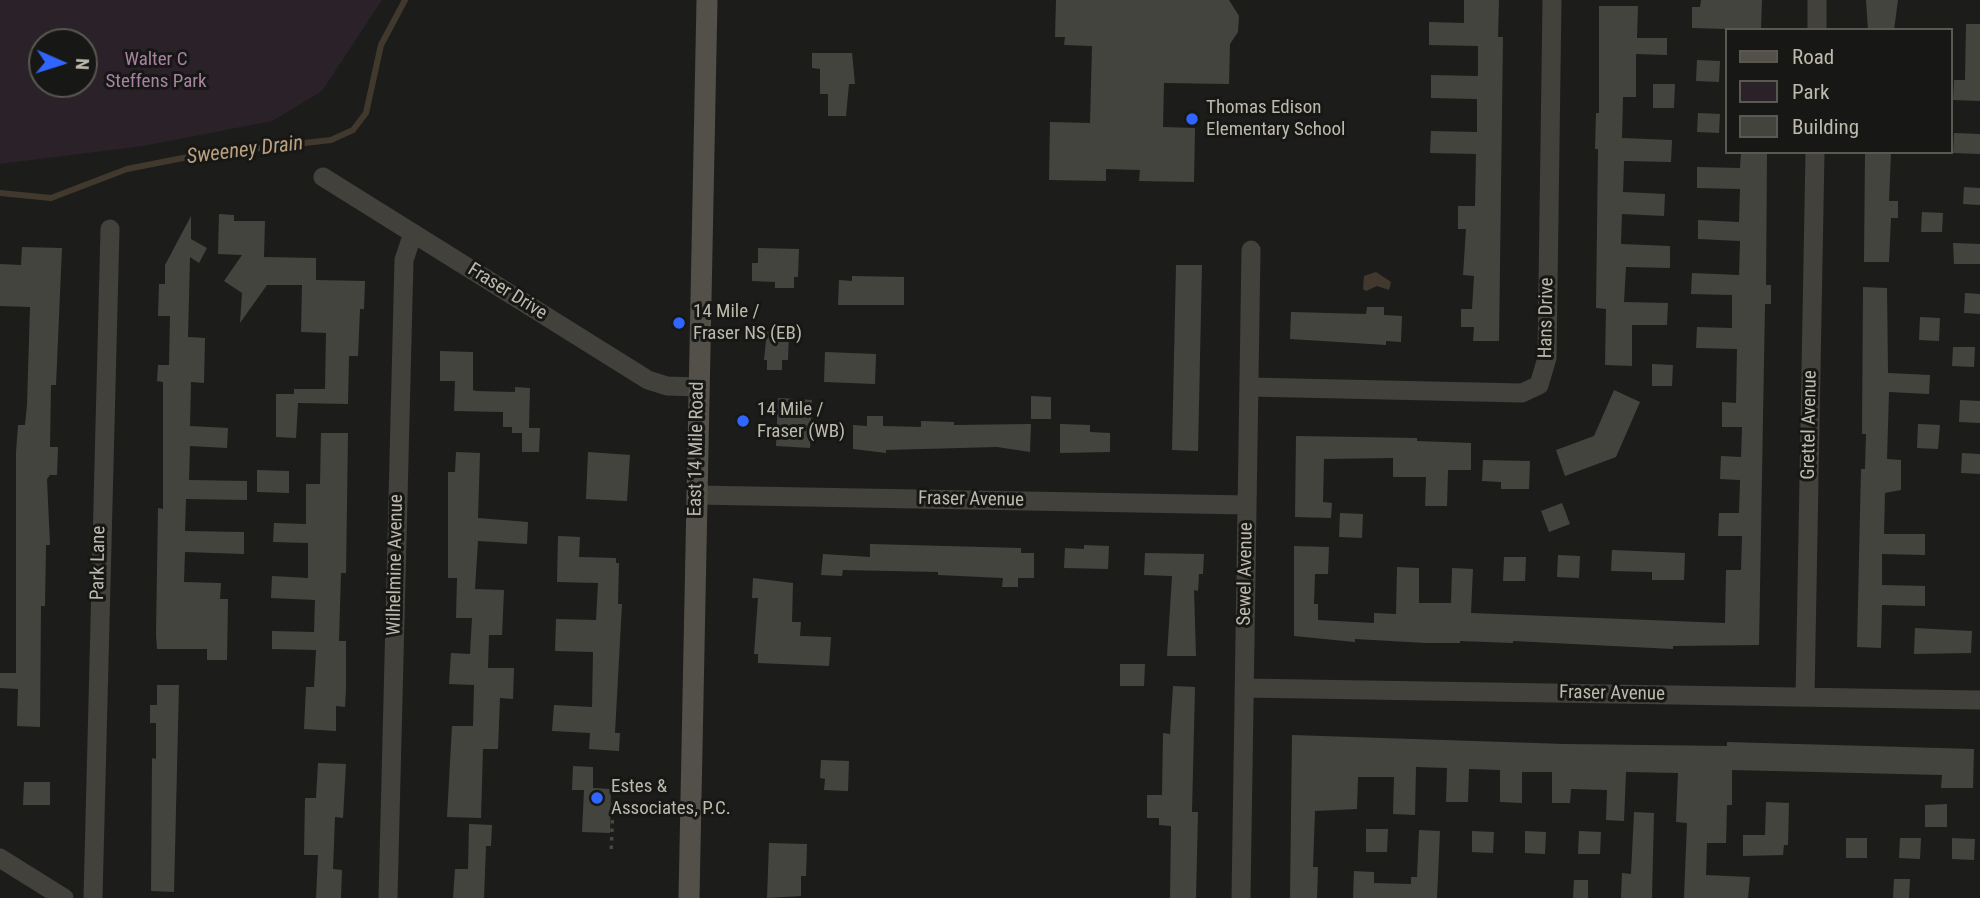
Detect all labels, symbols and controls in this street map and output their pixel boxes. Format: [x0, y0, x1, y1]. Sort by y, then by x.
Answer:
north arrow [28, 28, 98, 98]
legend [1724, 28, 1952, 154]
text: Road [1792, 45, 1834, 69]
park label: Walter C Steffens Park [105, 49, 207, 93]
text: N [71, 58, 94, 70]
text: Park [1792, 80, 1829, 104]
place label: Thomas Edison Elementary School [1206, 97, 1345, 141]
marker: Thomas Edison Elementary School [1184, 111, 1200, 127]
text: Building [1792, 115, 1859, 139]
water label: Sweeney Drain [185, 131, 305, 171]
street label: Fraser Drive [463, 259, 551, 325]
street label: Hans Drive [1535, 277, 1559, 359]
place label: 14 Mile / Fraser NS (EB) [693, 301, 802, 345]
marker: 14 Mile / Fraser NS (EB) [671, 315, 687, 331]
street label: Grettel Avenue [1798, 370, 1822, 480]
street label: East 14 Mile Road [684, 381, 710, 517]
place label: 14 Mile / Fraser (WB) [757, 399, 845, 443]
marker: 14 Mile / Fraser (WB) [735, 413, 751, 429]
street label: Fraser Avenue [918, 488, 1024, 512]
street label: Wilhelmine Avenue [383, 494, 409, 636]
street label: Sewel Avenue [1234, 522, 1258, 626]
street label: Park Lane [87, 526, 111, 600]
street label: Fraser Avenue [1559, 682, 1665, 706]
place label: Estes & Associates, P.C. [611, 776, 731, 820]
marker: Estes & Associates, P.C. [589, 790, 605, 806]

